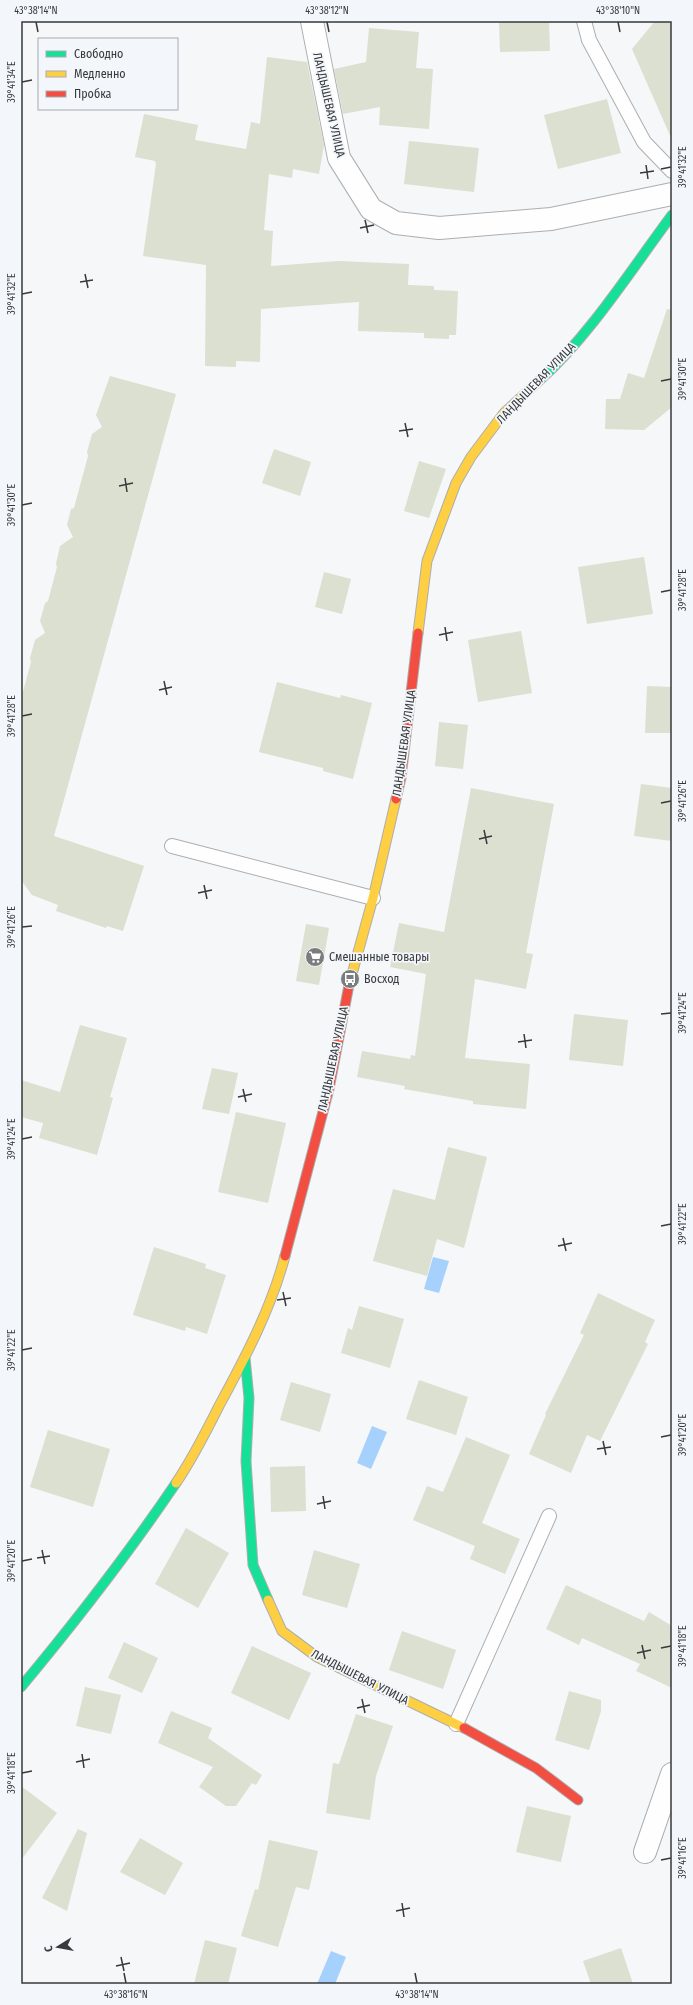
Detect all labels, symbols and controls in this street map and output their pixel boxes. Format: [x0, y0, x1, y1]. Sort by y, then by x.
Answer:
text: 43°38'14"N [14, 5, 58, 17]
text: 43°38'12"N [305, 5, 349, 17]
text: 43°38'10"N [596, 5, 640, 17]
legend [38, 38, 178, 110]
text: Свободно [74, 47, 123, 61]
street label: ЛАНДЫШЕВАЯ УЛИЦА [310, 51, 348, 160]
text: 39°41'34"E [6, 61, 18, 103]
text: Медленно [74, 67, 126, 81]
text: Пробка [74, 87, 112, 101]
text: 39°41'32"E [677, 146, 689, 188]
text: 39°41'32"E [6, 273, 18, 315]
street label: ЛАНДЫШЕВАЯ УЛИЦА [494, 339, 579, 426]
text: 39°41'30"E [677, 358, 689, 400]
text: 39°41'30"E [6, 484, 18, 526]
text: 39°41'28"E [677, 569, 689, 611]
street label: ЛАНДЫШЕВАЯ УЛИЦА [390, 688, 419, 797]
text: 39°41'28"E [6, 695, 18, 737]
text: 39°41'26"E [677, 780, 689, 822]
text: 39°41'26"E [6, 906, 18, 948]
supermarket icon: Смешанные товары [304, 946, 326, 968]
place label: Смешанные товары [329, 950, 429, 964]
bus stop icon: Восход [339, 968, 361, 990]
place label: Восход [364, 972, 399, 986]
text: 39°41'24"E [677, 992, 689, 1034]
street label: ЛАНДЫШЕВАЯ УЛИЦА [315, 1004, 351, 1113]
text: 39°41'24"E [6, 1118, 18, 1160]
text: 39°41'22"E [677, 1203, 689, 1245]
text: 39°41'22"E [6, 1329, 18, 1371]
text: 39°41'20"E [677, 1414, 689, 1456]
text: 39°41'20"E [6, 1540, 18, 1582]
text: 39°41'18"E [677, 1625, 689, 1667]
street label: ЛАНДЫШЕВАЯ УЛИЦА [309, 1646, 412, 1708]
text: 39°41'18"E [6, 1752, 18, 1794]
text: 39°41'16"E [677, 1837, 689, 1879]
north arrow [38, 1927, 78, 1967]
text: С [42, 1945, 56, 1953]
text: 43°38'16"N [104, 1989, 148, 2001]
text: 43°38'14"N [395, 1989, 439, 2001]

